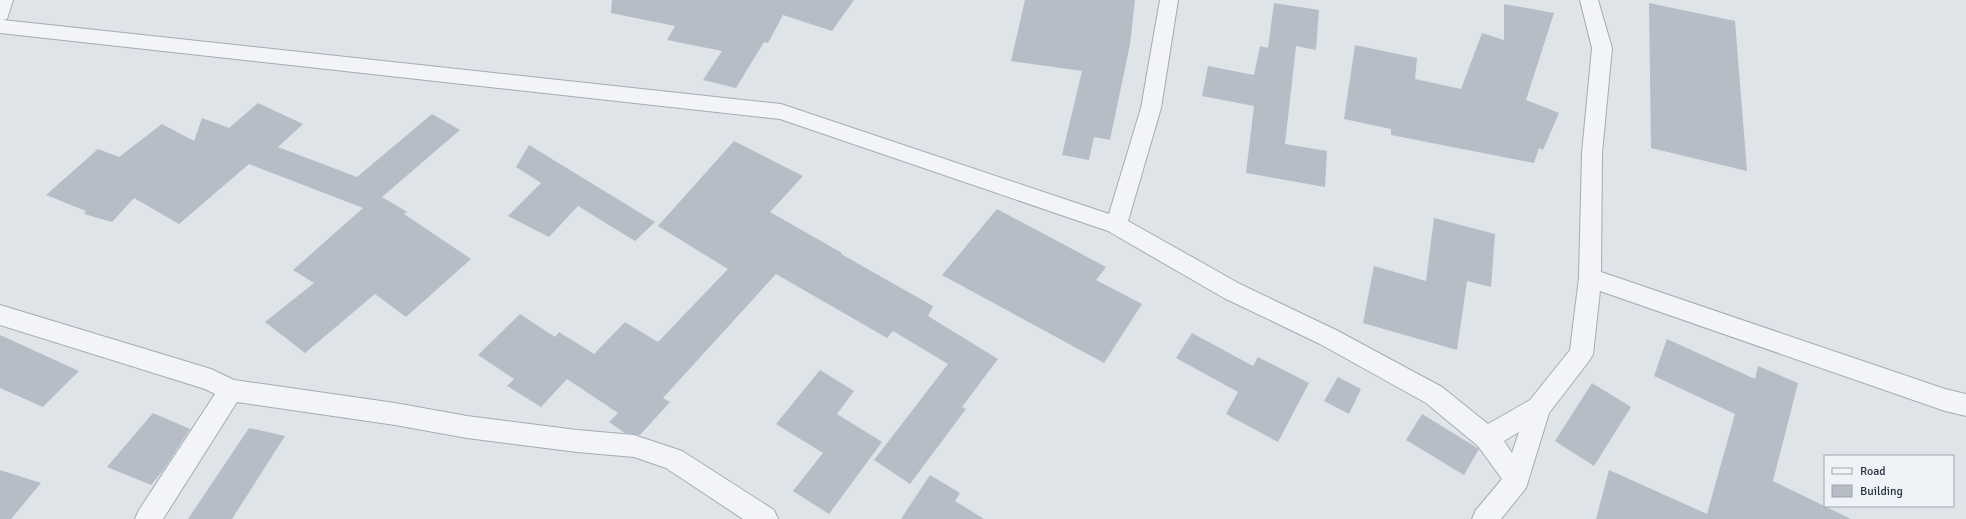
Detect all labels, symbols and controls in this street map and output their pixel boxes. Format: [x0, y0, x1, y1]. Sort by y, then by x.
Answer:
legend [1824, 455, 1954, 507]
text: Road [1860, 464, 1886, 479]
text: Building [1860, 484, 1903, 499]

